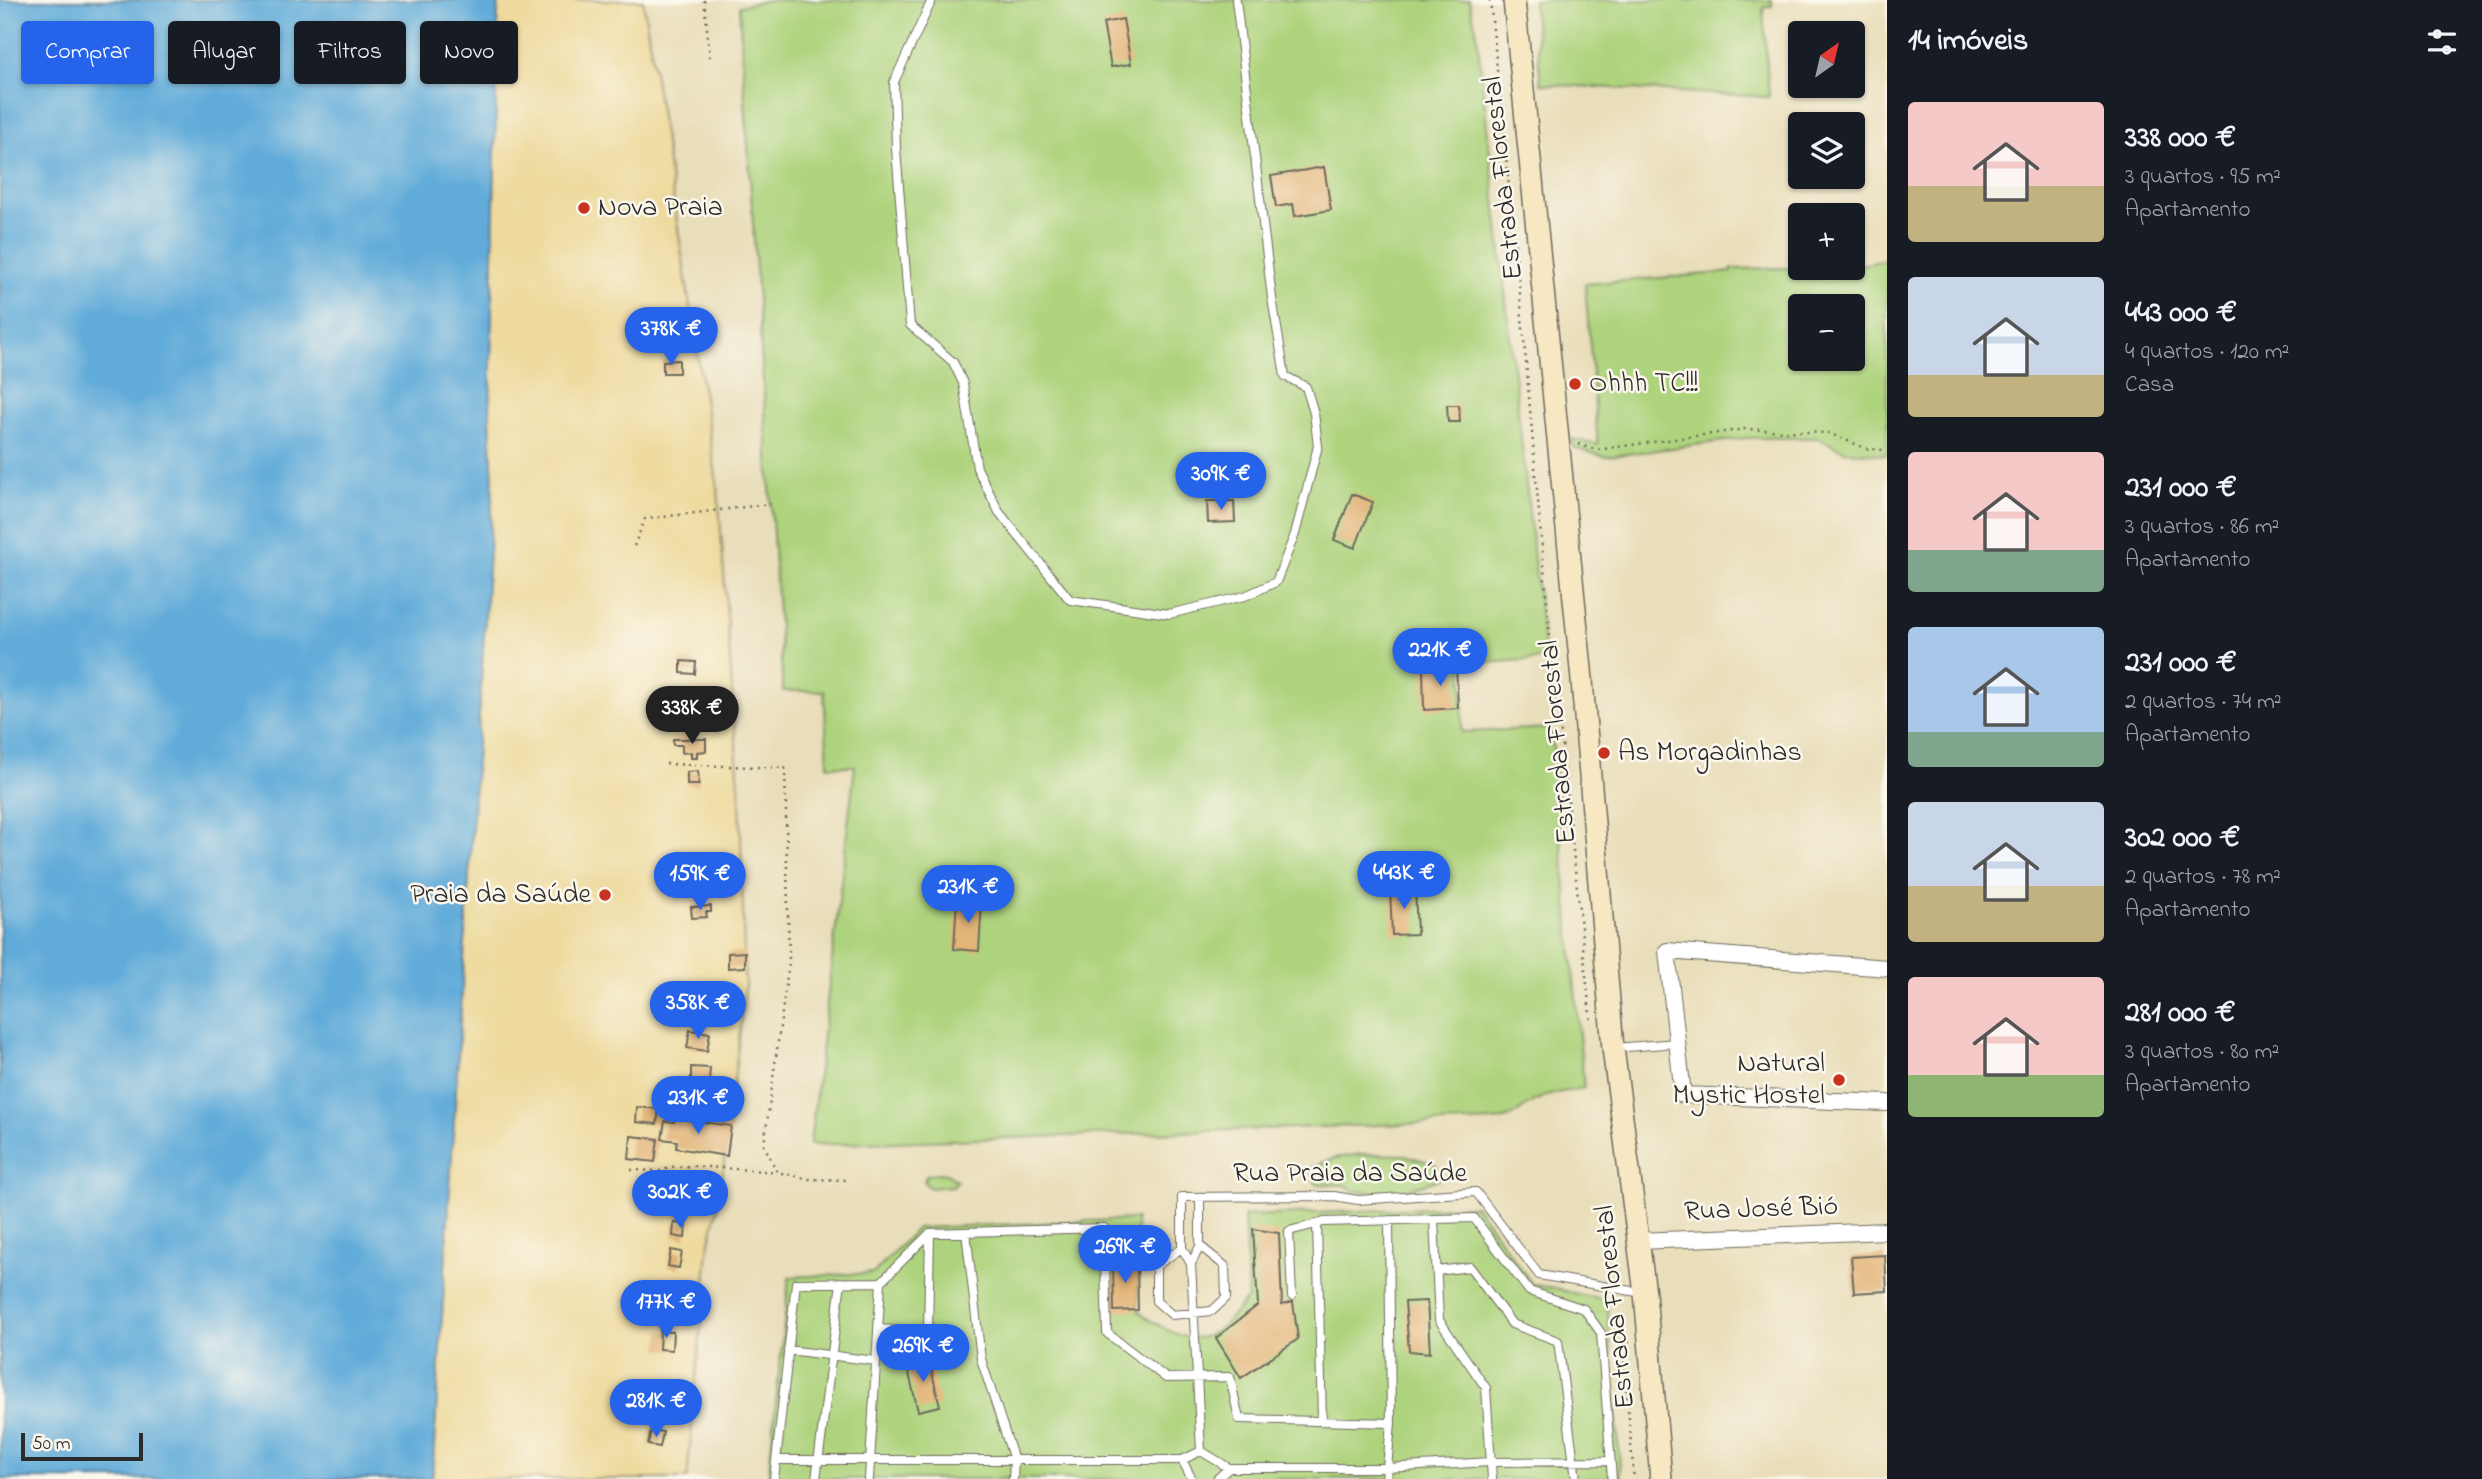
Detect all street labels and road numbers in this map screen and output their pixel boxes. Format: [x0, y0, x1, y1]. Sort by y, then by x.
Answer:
street label: Estrada Florestal [1473, 74, 1535, 282]
street label: Estrada Florestal [1530, 638, 1588, 846]
street label: Rua Praia da Saúde [1233, 1154, 1468, 1195]
street label: Rua José Bió [1683, 1187, 1839, 1233]
street label: Estrada Florestal [1585, 1203, 1647, 1411]

